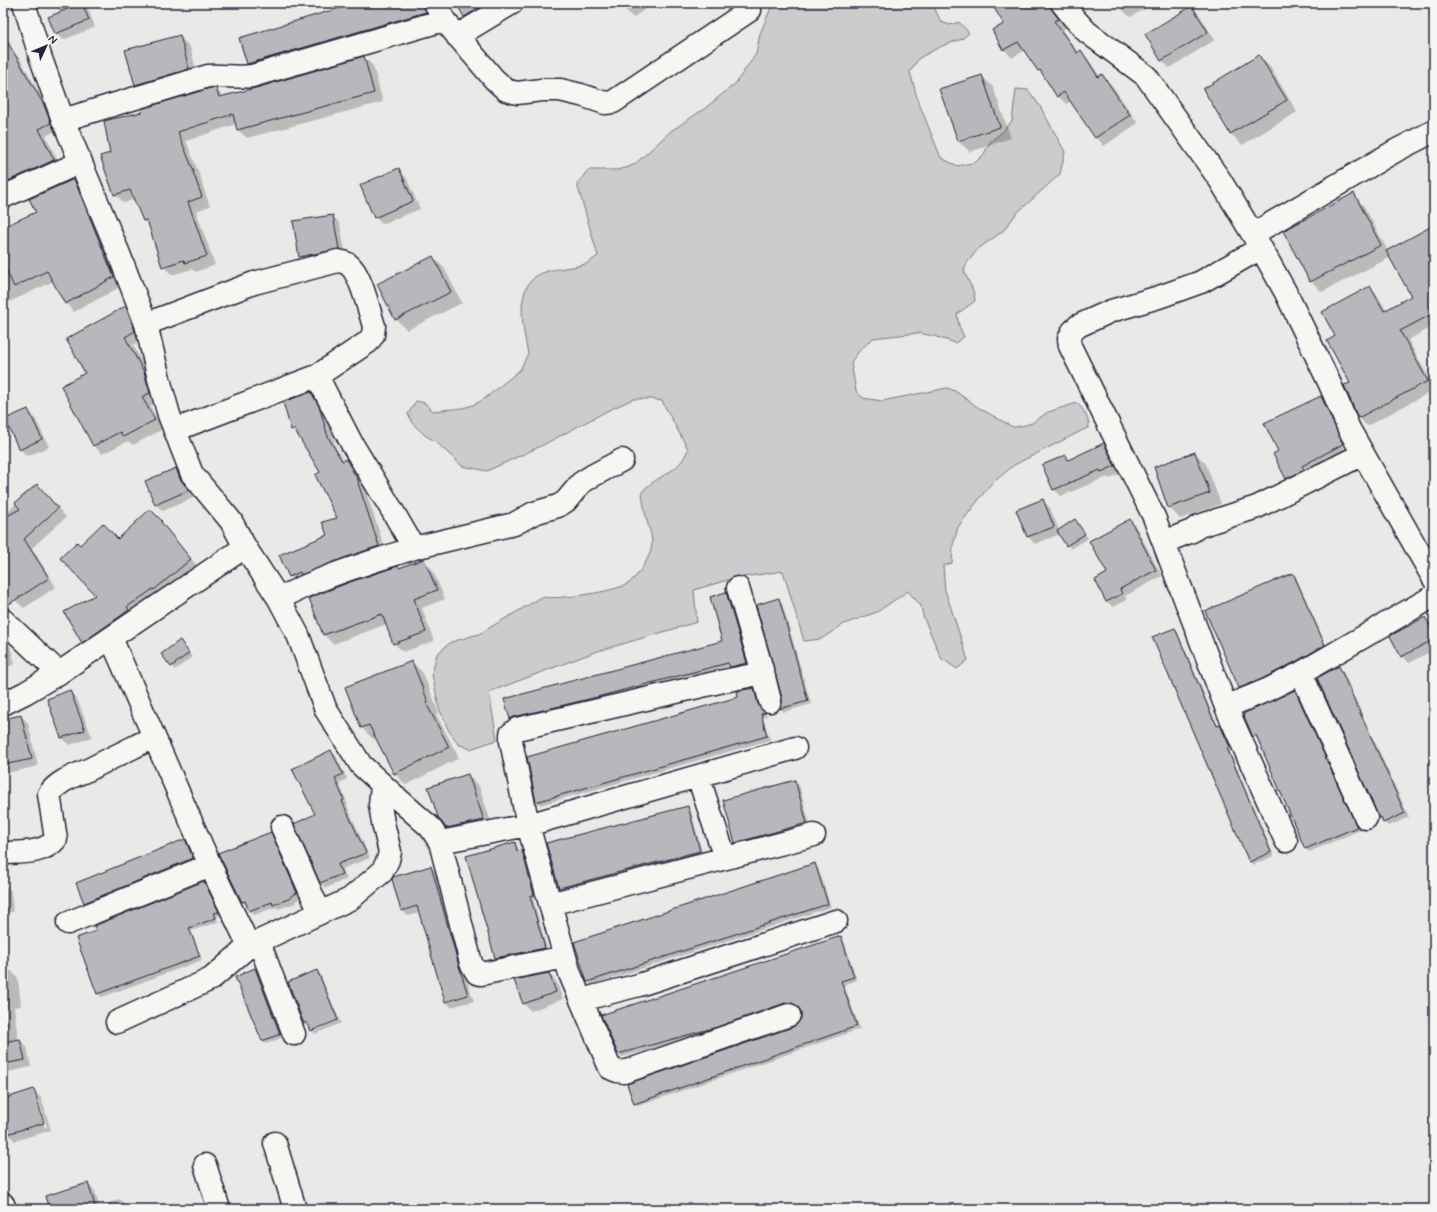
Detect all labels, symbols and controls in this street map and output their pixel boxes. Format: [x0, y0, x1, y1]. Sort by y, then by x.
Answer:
north arrow [26, 26, 66, 66]
text: N [45, 32, 60, 47]

